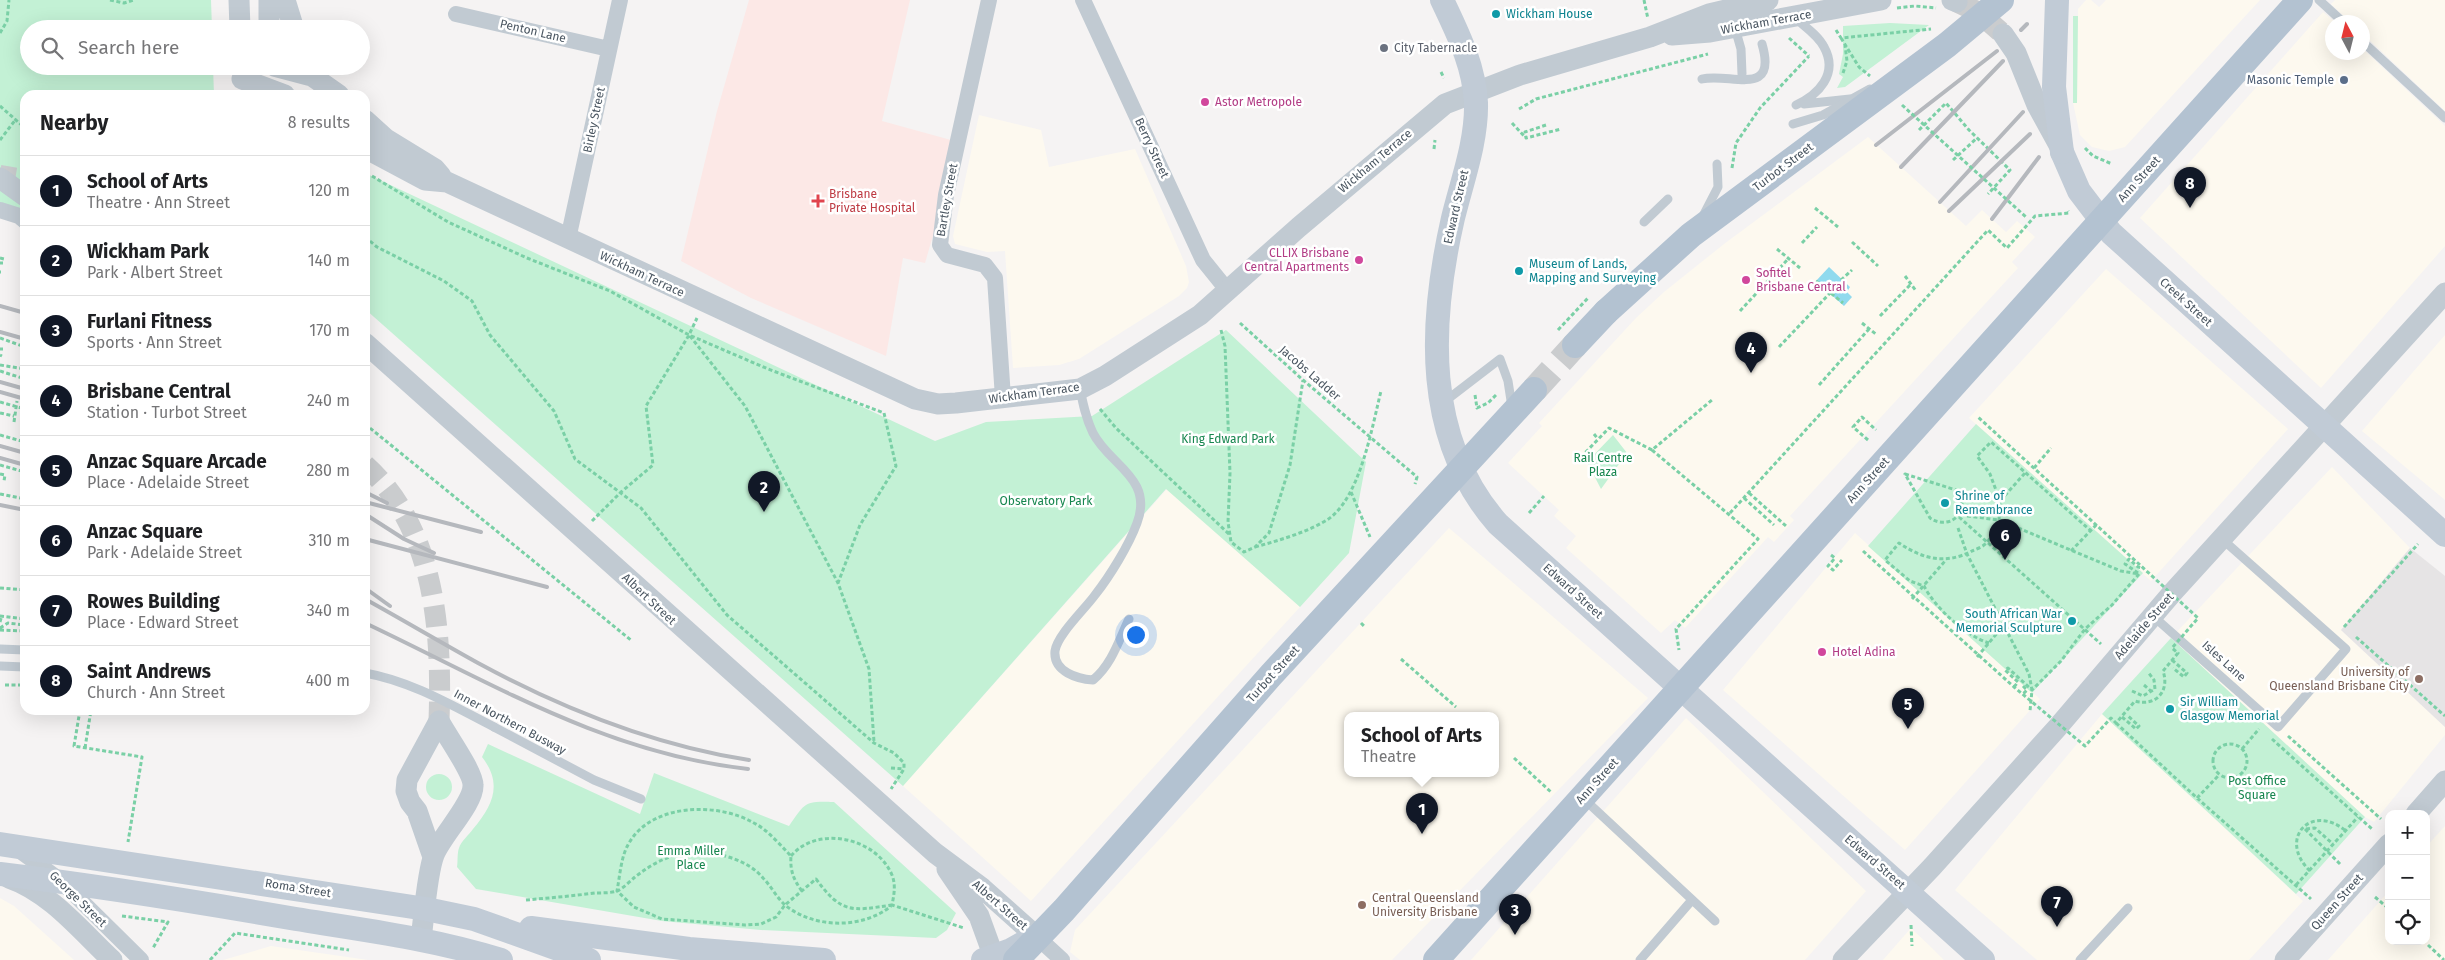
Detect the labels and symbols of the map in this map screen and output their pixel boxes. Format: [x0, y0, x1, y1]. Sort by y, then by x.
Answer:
place label: Wickham House [1506, 7, 1593, 21]
street label: Wickham Terrace [1720, 7, 1812, 37]
marker: Wickham House [1490, 8, 1502, 20]
north arrow [2325, 15, 2370, 60]
street label: Penton Lane [499, 17, 567, 45]
place label: City Tabernacle [1394, 41, 1477, 55]
marker: City Tabernacle [1378, 42, 1390, 54]
place label: Masonic Temple [2247, 73, 2334, 87]
marker: Masonic Temple [2338, 74, 2350, 86]
street label: Birley Street [580, 85, 608, 154]
place label: Astor Metropole [1215, 95, 1302, 109]
marker: Astor Metropole [1199, 96, 1211, 108]
street label: Berry Street [1132, 116, 1172, 181]
street label: Wickham Terrace [1335, 126, 1415, 196]
street label: Turbot Street [1750, 139, 1816, 194]
street label: Ann Street [2115, 153, 2164, 205]
street label: Bartley Street [934, 162, 960, 238]
pin: 8 [2174, 167, 2206, 208]
street label: Edward Street [1441, 168, 1471, 245]
place label: Brisbane Private Hospital [829, 187, 916, 215]
marker: Brisbane Private Hospital [811, 194, 825, 208]
place label: CLLIX Brisbane Central Apartments [1244, 246, 1349, 274]
street label: Wickham Terrace [597, 248, 687, 300]
marker: CLLIX Brisbane Central Apartments [1353, 254, 1365, 266]
place label: Museum of Lands, Mapping and Surveying [1529, 257, 1657, 285]
marker: Museum of Lands, Mapping and Surveying [1513, 265, 1525, 277]
place label: Sofitel Brisbane Central [1756, 266, 1846, 294]
marker: Sofitel Brisbane Central [1740, 274, 1752, 286]
street label: Creek Street [2157, 275, 2216, 330]
pin: 4 [1735, 332, 1767, 373]
street label: Jacobs Ladder [1277, 343, 1344, 404]
street label: Wickham Terrace [988, 380, 1080, 406]
park label: King Edward Park [1181, 432, 1276, 446]
park label: Rail Centre Plaza [1574, 451, 1632, 479]
street label: Ann Street [1844, 454, 1893, 506]
pin: 2 [748, 471, 780, 512]
place label: Shrine of Remembrance [1955, 489, 2033, 517]
park label: Observatory Park [1000, 494, 1093, 508]
marker: Shrine of Remembrance [1939, 497, 1951, 509]
pin: 6 [1989, 519, 2021, 560]
street label: Edward Street [1540, 561, 1606, 622]
street label: Albert Street [619, 570, 679, 628]
street label: Adelaide Street [2111, 589, 2177, 662]
place label: South African War Memorial Sculpture [1956, 607, 2062, 635]
marker: South African War Memorial Sculpture [2066, 615, 2078, 627]
your location [1123, 622, 1149, 648]
street label: Isles Lane [2199, 638, 2249, 684]
street label: Turbot Street [1244, 642, 1303, 705]
place label: Hotel Adina [1832, 645, 1896, 659]
marker: Hotel Adina [1816, 646, 1828, 658]
place label: University of Queensland Brisbane City [2269, 665, 2410, 693]
marker: University of Queensland Brisbane City [2413, 673, 2425, 685]
street label: Inner Northern Busway [452, 686, 569, 758]
pin: 5 [1892, 688, 1924, 729]
place label: Sir William Glasgow Memorial [2180, 695, 2279, 723]
marker: Sir William Glasgow Memorial [2164, 703, 2176, 715]
street label: Ann Street [1573, 755, 1622, 807]
park label: Post Office Square [2228, 774, 2286, 802]
pin: 1 [1406, 793, 1438, 834]
street label: Edward Street [1842, 832, 1909, 892]
park label: Emma Miller Place [657, 844, 725, 872]
street label: George Street [47, 868, 110, 930]
street label: Queen Street [2308, 870, 2366, 933]
street label: Roma Street [264, 876, 333, 900]
street label: Albert Street [969, 877, 1031, 933]
pin: 7 [2041, 886, 2073, 927]
place label: Central Queensland University Brisbane [1372, 891, 1479, 919]
pin: 3 [1499, 894, 1531, 935]
marker: Central Queensland University Brisbane [1356, 899, 1368, 911]

